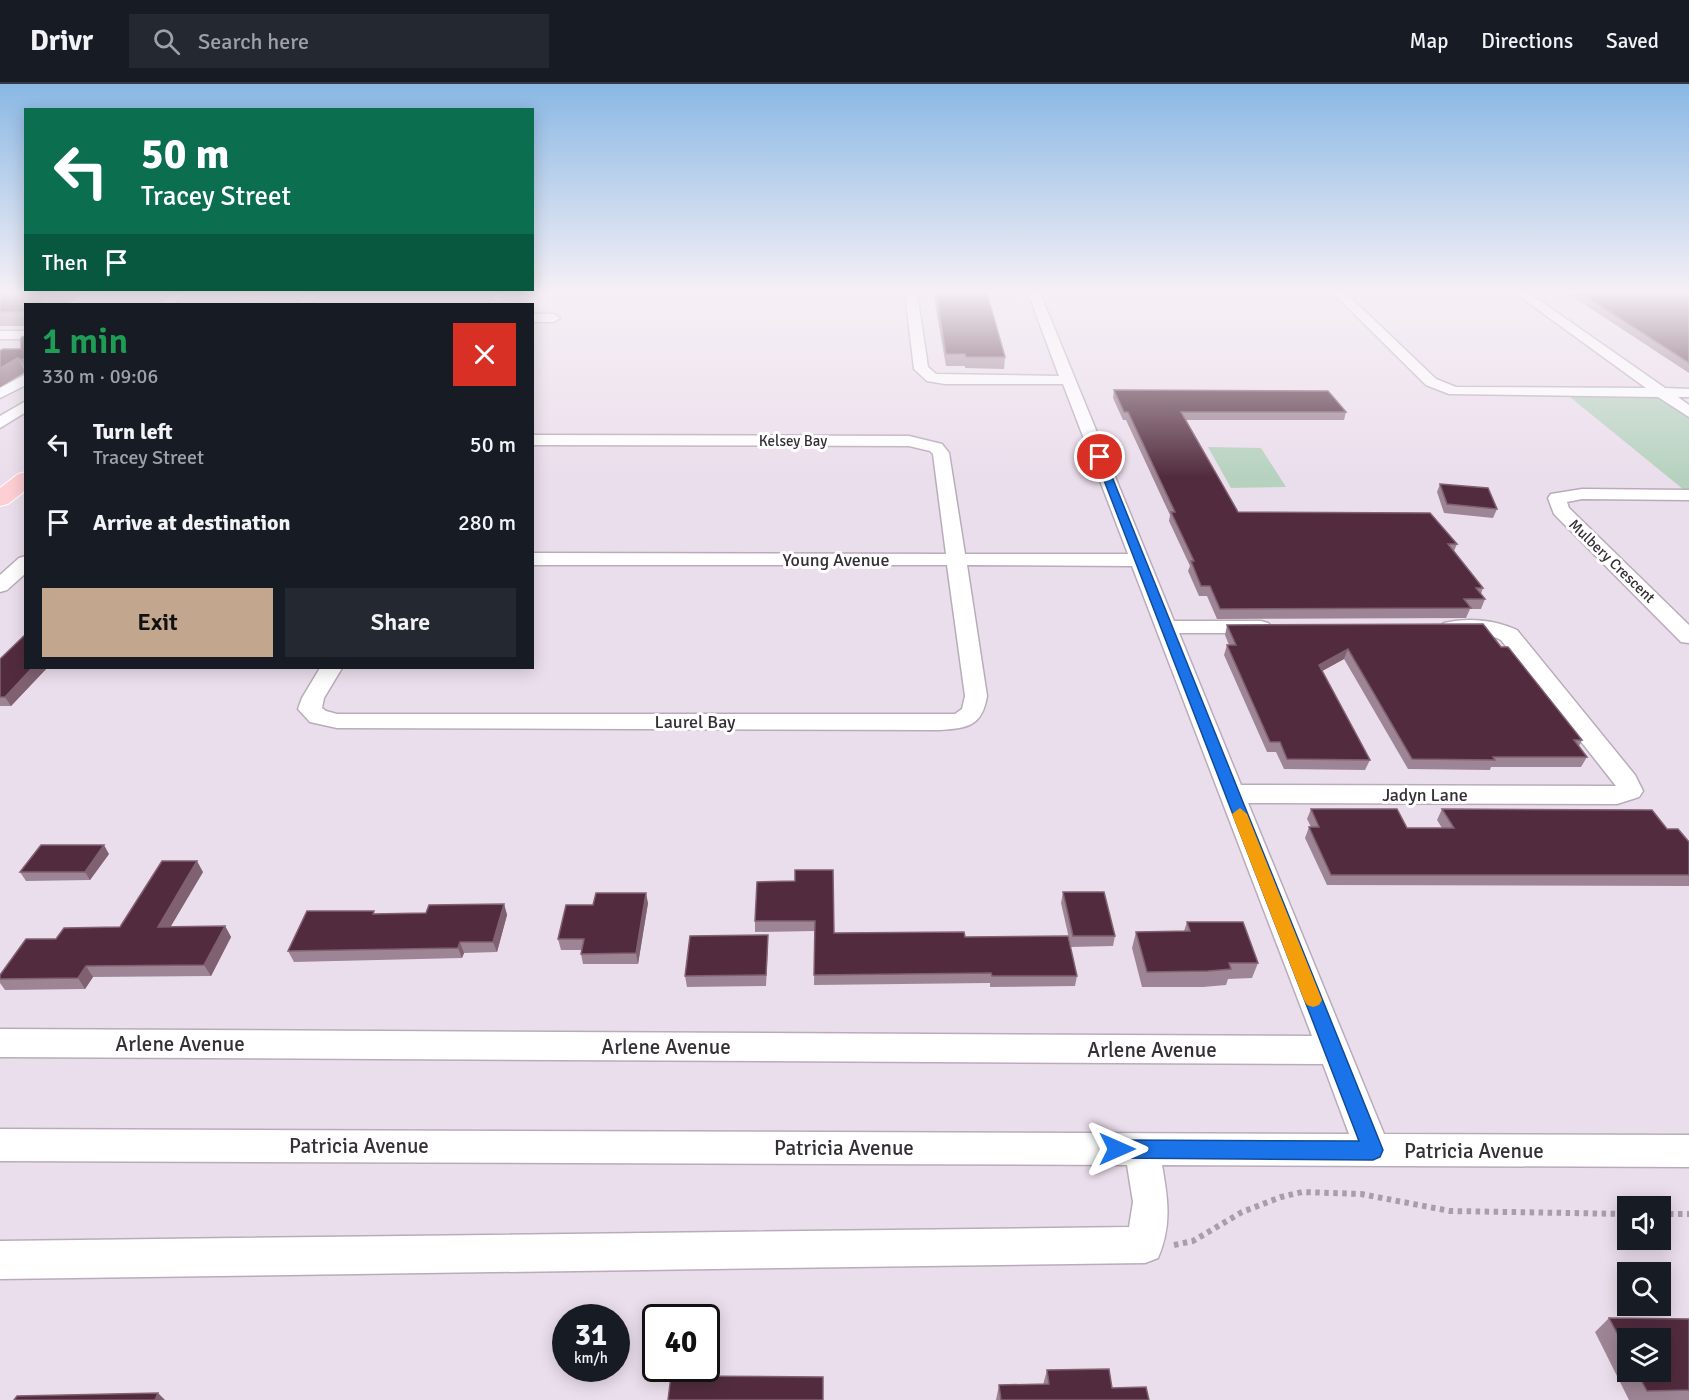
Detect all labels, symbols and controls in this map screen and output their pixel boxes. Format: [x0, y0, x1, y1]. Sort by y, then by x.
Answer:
search box [129, 14, 549, 68]
text: Drivr [30, 24, 93, 58]
icon: search [150, 25, 183, 58]
text: Search here [198, 28, 309, 55]
text: Map [1410, 28, 1448, 54]
text: Directions [1481, 28, 1573, 54]
text: Saved [1606, 28, 1659, 54]
text: 50 m [141, 129, 230, 180]
icon: left [42, 132, 120, 210]
text: Tracey Street [141, 180, 291, 213]
icon: arrive [100, 246, 133, 279]
text: Then [42, 249, 88, 276]
text: 1 min [42, 319, 128, 364]
button: close [453, 323, 516, 386]
text: 330 m · 09:06 [42, 364, 158, 389]
text: Turn left [93, 418, 173, 445]
icon: left [42, 428, 75, 461]
text: 50 m [470, 431, 516, 458]
pin [1074, 431, 1125, 482]
street label: Kelsey Bay [759, 432, 827, 450]
icon: arrive [1083, 440, 1116, 473]
text: Tracey Street [93, 445, 204, 470]
icon: arrive [42, 506, 75, 539]
text: Arrive at destination [93, 509, 290, 536]
text: 280 m [458, 509, 516, 536]
street label: Mulbery Crescent [1565, 515, 1659, 607]
street label: Young Avenue [783, 549, 889, 571]
button: Exit [42, 588, 273, 657]
button: Share [285, 588, 516, 657]
street label: Laurel Bay [655, 711, 736, 733]
street label: Jadyn Lane [1382, 784, 1468, 806]
street label: Arlene Avenue [115, 1031, 245, 1057]
street label: Arlene Avenue [601, 1034, 731, 1060]
street label: Arlene Avenue [1087, 1037, 1217, 1063]
position arrow [1085, 1117, 1149, 1181]
street label: Patricia Avenue [289, 1133, 429, 1159]
street label: Patricia Avenue [774, 1135, 914, 1161]
street label: Patricia Avenue [1404, 1138, 1544, 1164]
map controls [1617, 1196, 1671, 1382]
button: sound [1617, 1196, 1671, 1250]
button: search [1617, 1262, 1671, 1316]
speed limit sign: 40 [642, 1304, 720, 1382]
text: 31 [575, 1317, 607, 1354]
button: layers [1617, 1328, 1671, 1382]
text: km/h [574, 1349, 608, 1367]

